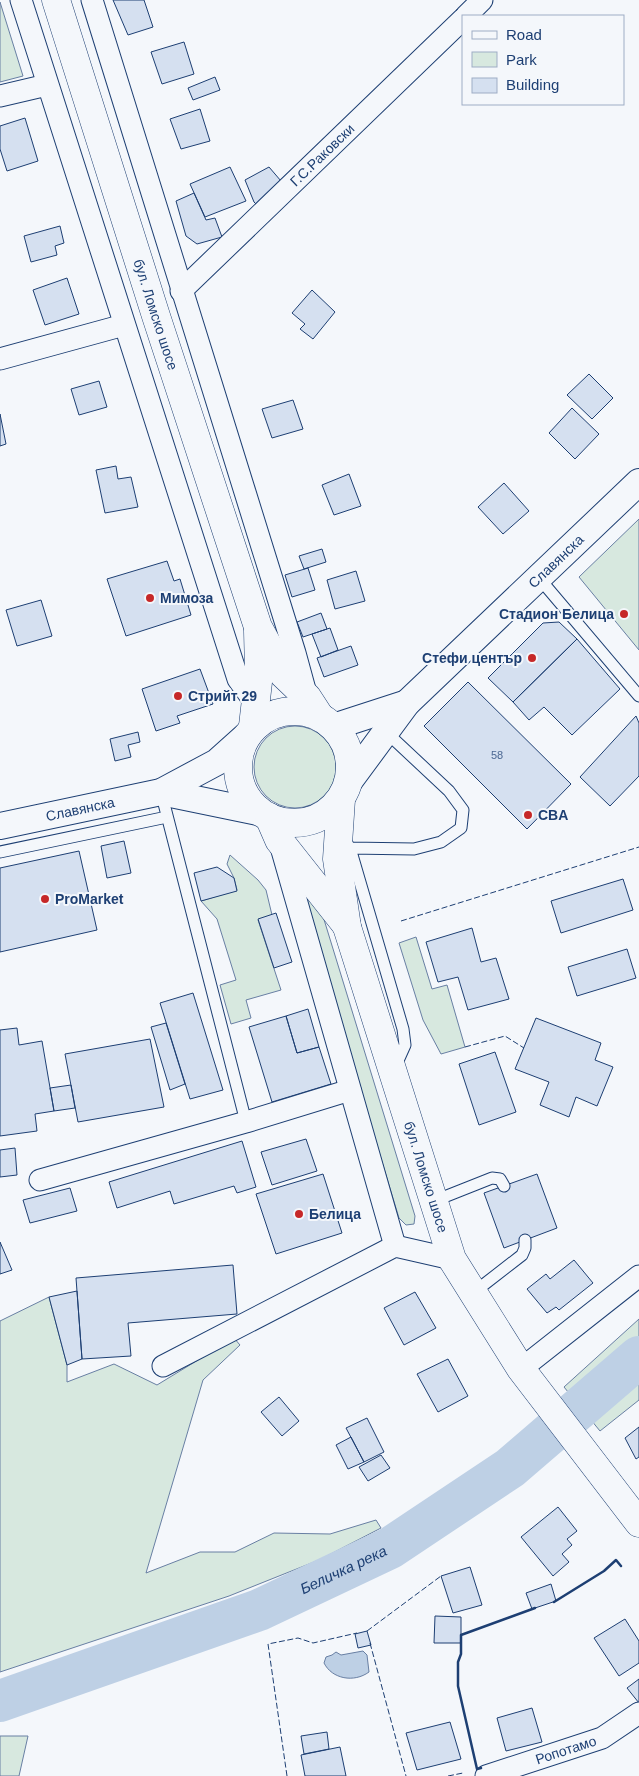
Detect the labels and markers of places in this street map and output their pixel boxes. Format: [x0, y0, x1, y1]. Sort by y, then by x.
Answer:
place label: Мимоза [160, 590, 214, 606]
marker: Мимоза [144, 592, 156, 604]
place label: Стадион Белица [499, 606, 614, 622]
marker: Стадион Белица [618, 608, 630, 620]
place label: Стефи център [422, 650, 522, 666]
marker: Стефи център [526, 652, 538, 664]
place label: Стрийт 29 [188, 688, 257, 704]
marker: Стрийт 29 [172, 690, 184, 702]
place label: CBA [538, 807, 568, 823]
marker: CBA [522, 809, 534, 821]
place label: ProMarket [55, 891, 124, 907]
marker: ProMarket [39, 893, 51, 905]
place label: Белица [309, 1206, 361, 1222]
marker: Белица [293, 1208, 305, 1220]

